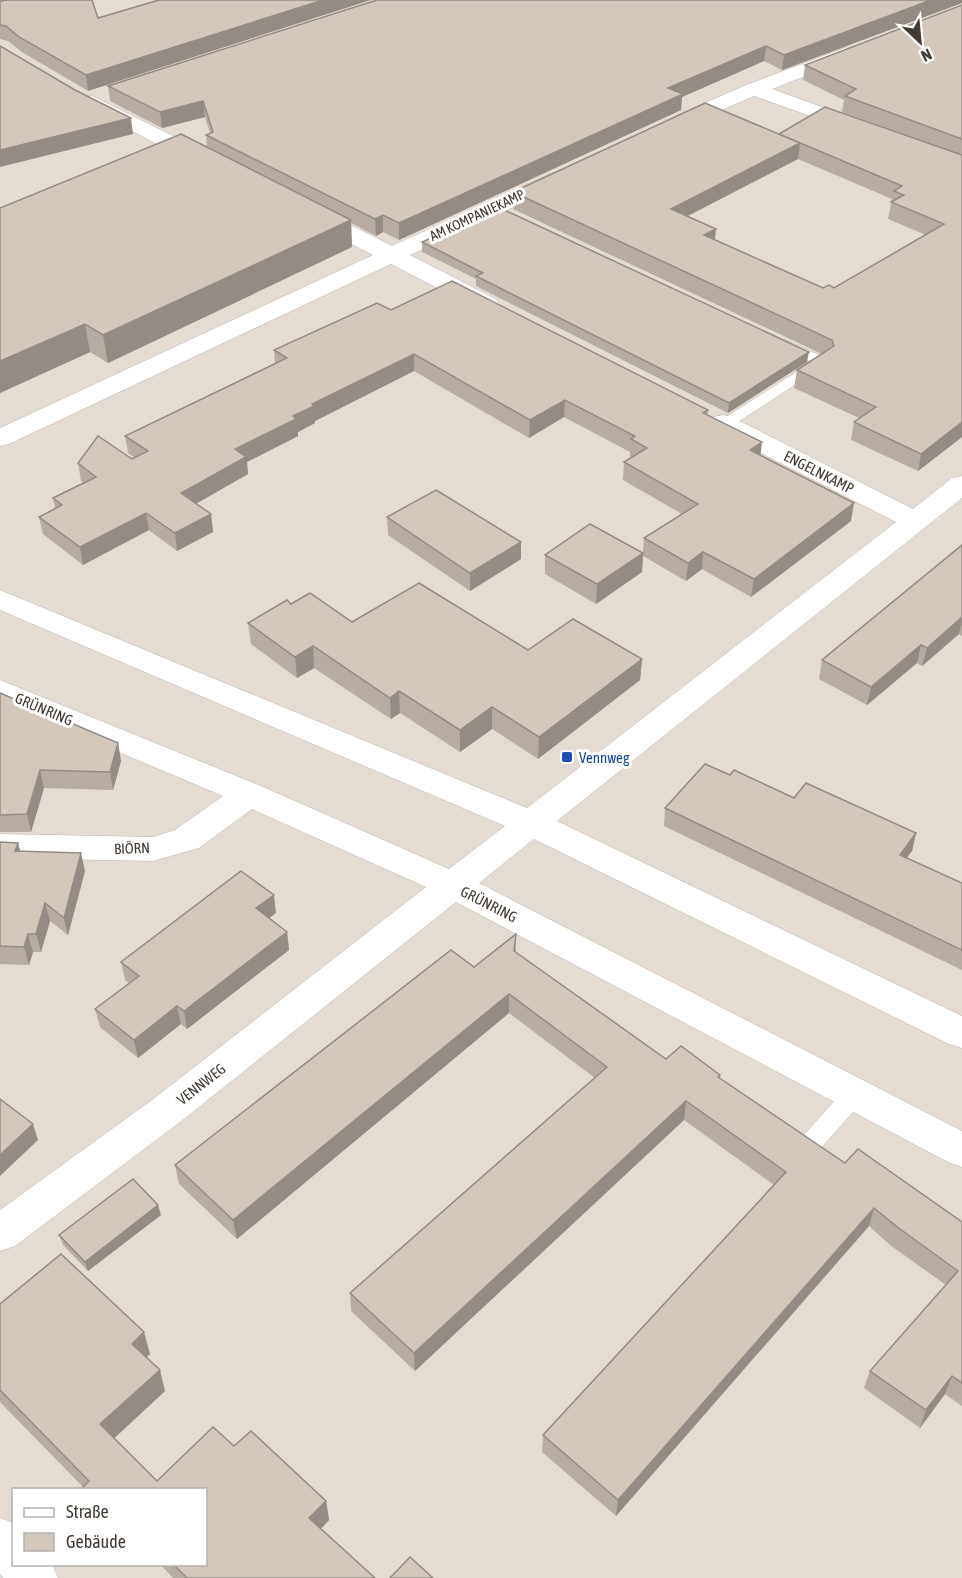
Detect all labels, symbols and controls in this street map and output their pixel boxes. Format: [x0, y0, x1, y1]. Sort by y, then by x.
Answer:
north arrow [890, 12, 950, 72]
text: N [918, 45, 935, 66]
street label: AM KOMPANIEKAMP [427, 186, 527, 244]
street label: ENGELNKAMP [781, 447, 857, 497]
street label: GRÜNRING [12, 689, 76, 729]
place label: Vennweg [579, 749, 630, 766]
marker: Vennweg [560, 750, 574, 764]
street label: BIÖRN [114, 839, 150, 857]
street label: GRÜNRING [458, 883, 520, 926]
street label: VENNWEG [173, 1060, 229, 1108]
legend [12, 1488, 207, 1566]
text: Straße [66, 1501, 109, 1522]
text: Gebäude [66, 1531, 126, 1552]

